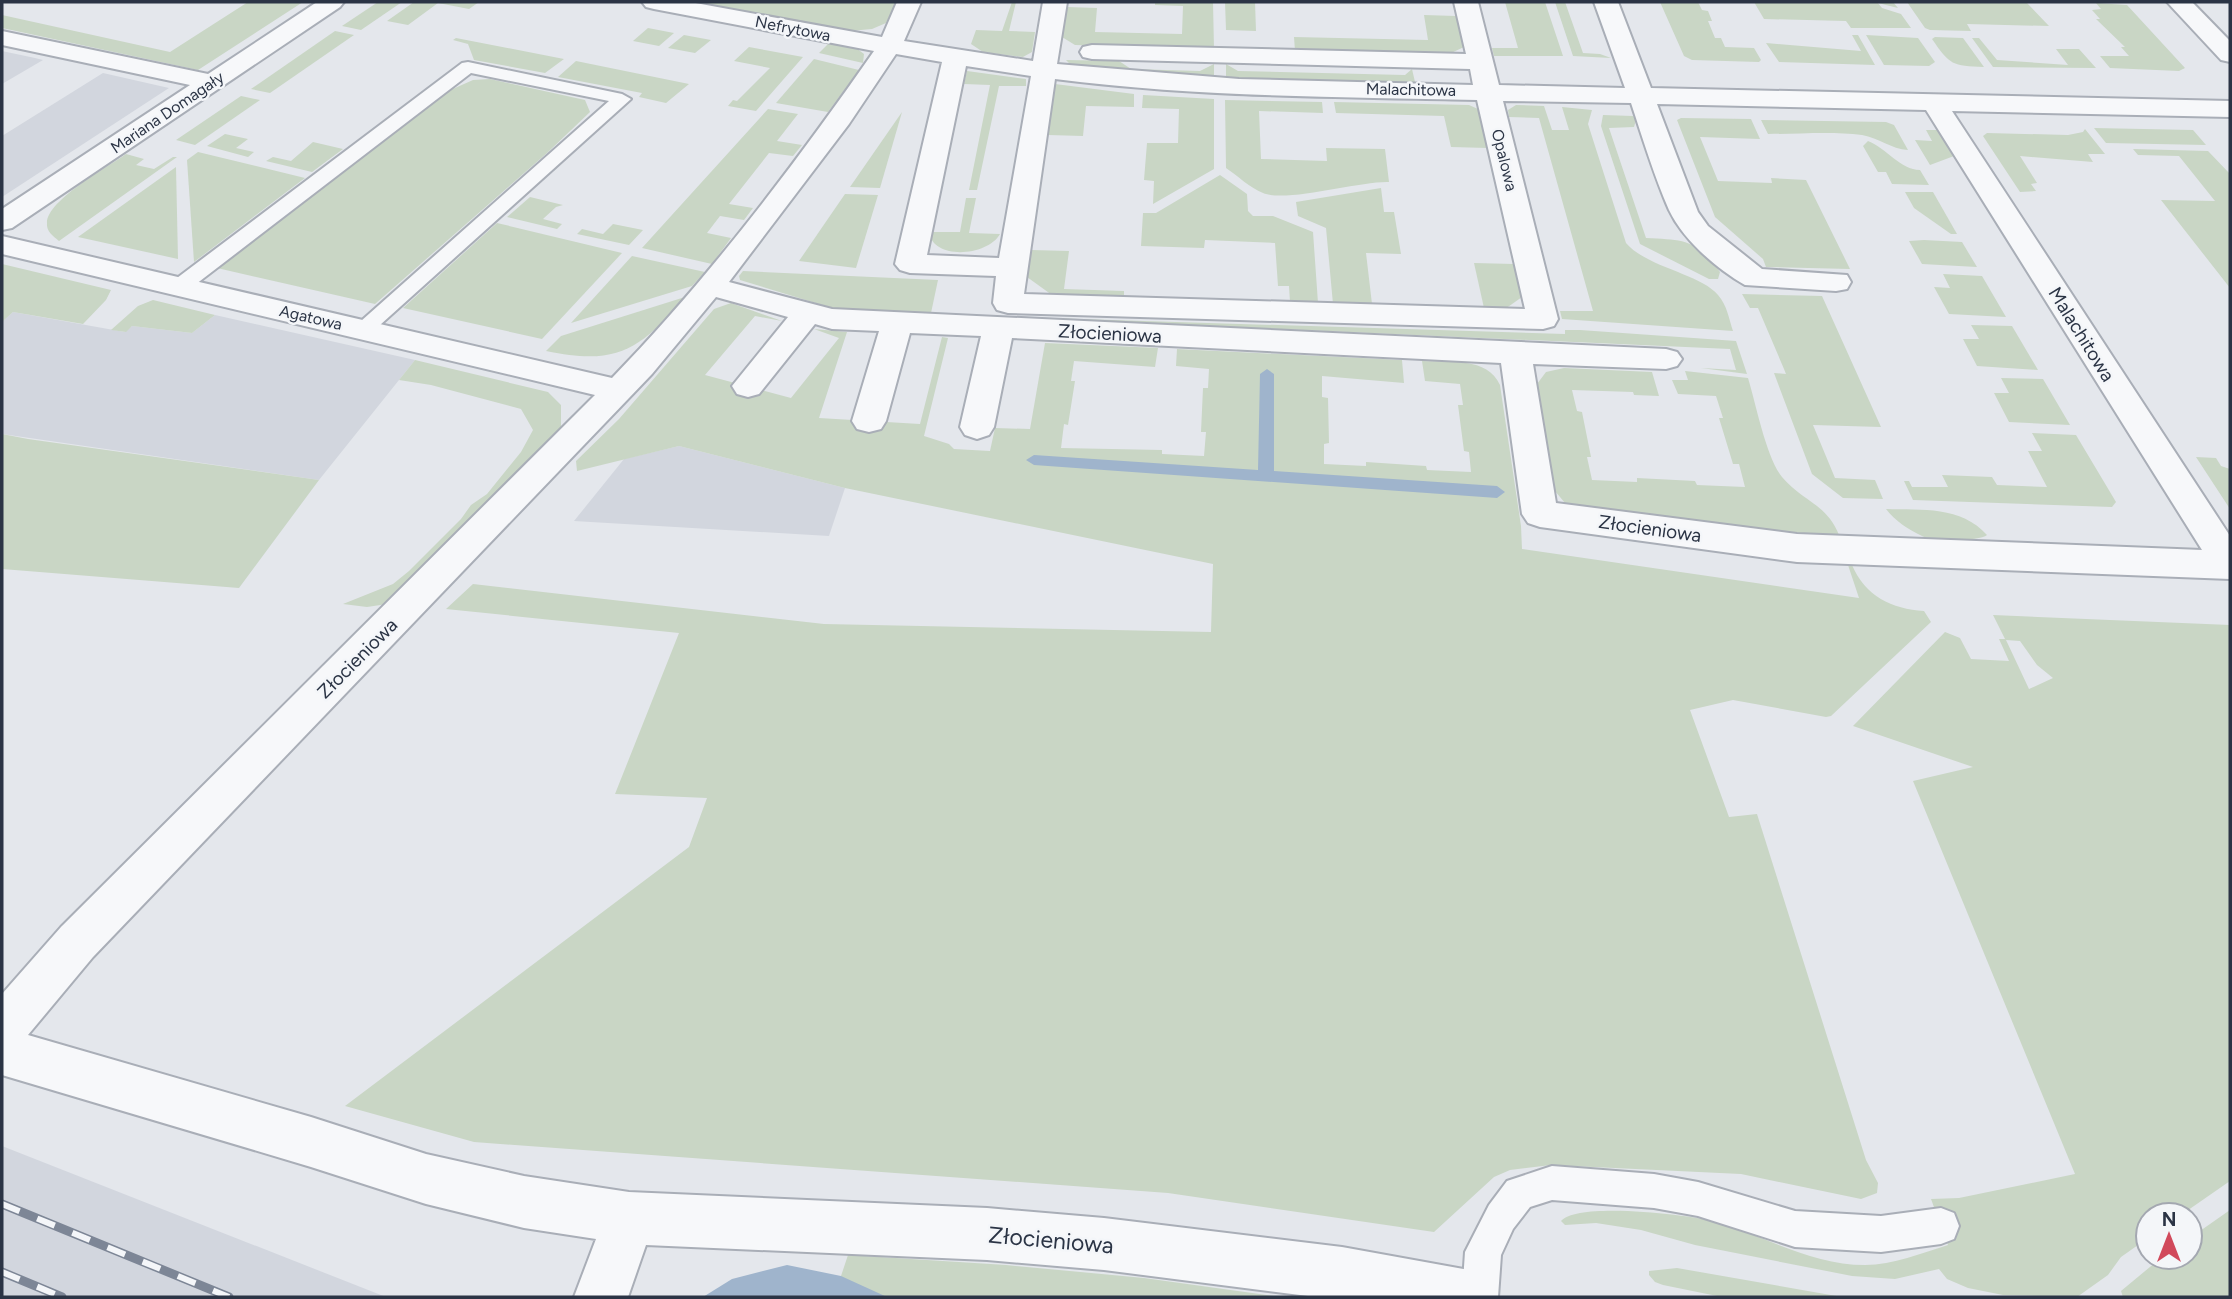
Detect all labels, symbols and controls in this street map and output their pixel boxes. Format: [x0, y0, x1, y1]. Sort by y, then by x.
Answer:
street label: Nefrytowa [754, 12, 832, 45]
street label: Mariana Domagały [107, 67, 228, 157]
street label: Malachitowa [1366, 79, 1456, 100]
street label: Opalowa [1488, 127, 1521, 193]
street label: Malachitowa [2043, 283, 2120, 386]
street label: Agatowa [278, 301, 344, 334]
street label: Złocieniowa [1058, 319, 1162, 348]
street label: Złocieniowa [1597, 510, 1703, 547]
street label: Złocieniowa [313, 614, 402, 703]
north arrow [2134, 1201, 2204, 1271]
text: N [2162, 1208, 2176, 1231]
street label: Złocieniowa [987, 1221, 1115, 1259]

